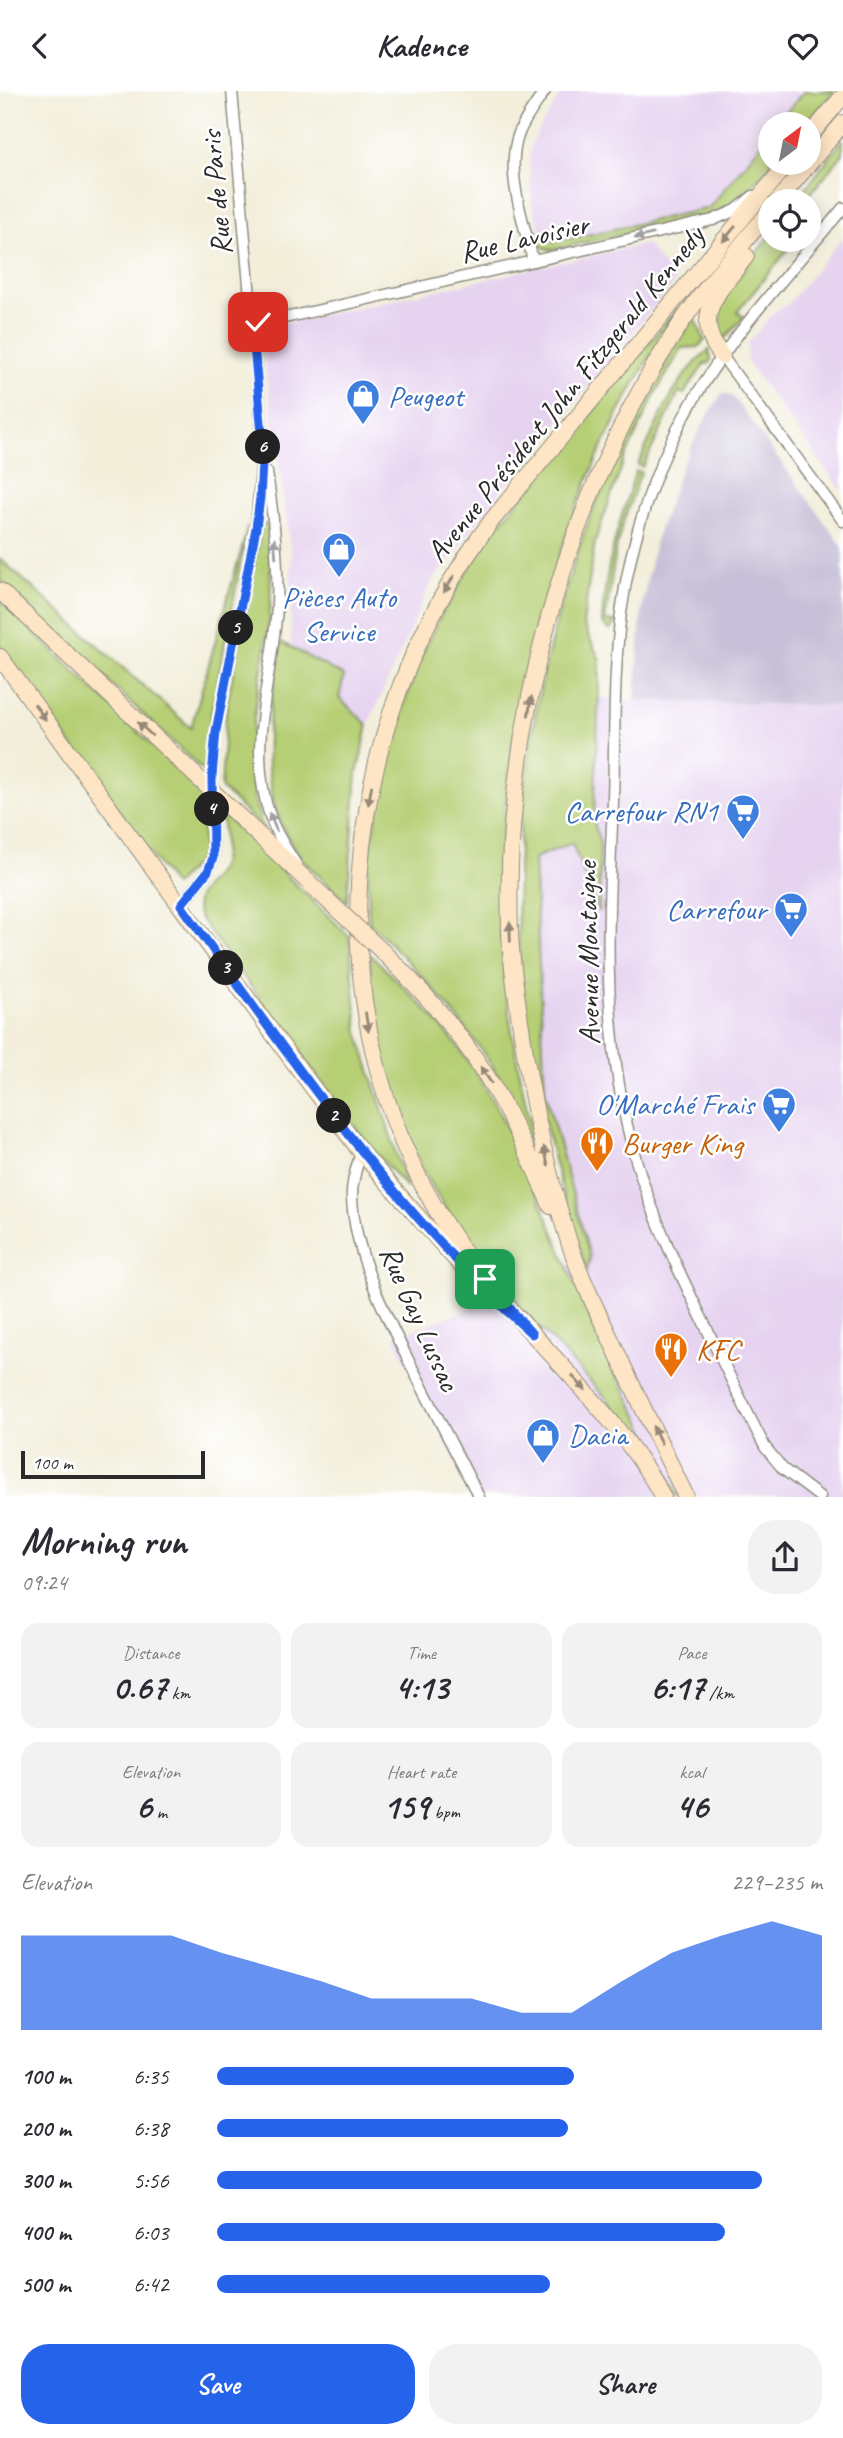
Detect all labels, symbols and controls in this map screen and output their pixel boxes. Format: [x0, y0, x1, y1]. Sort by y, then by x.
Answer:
text: Kadence [376, 25, 467, 66]
icon: back [21, 27, 59, 65]
icon: heart [784, 27, 822, 65]
north arrow [758, 112, 821, 175]
map controls [758, 112, 821, 252]
street label: Rue de Paris [191, 127, 240, 257]
button: locate [758, 189, 821, 252]
street label: Rue Lavoisier [456, 204, 594, 271]
street label: Avenue Président John Fitzgerald Kennedy [418, 216, 714, 570]
one-way arrow [721, 225, 737, 243]
one-way arrow [633, 230, 655, 241]
pin [228, 292, 288, 352]
icon: check [239, 303, 277, 341]
shop icon: Peugeot [344, 377, 382, 426]
place label: Peugeot [388, 377, 466, 415]
pin: 6 [246, 429, 280, 465]
text: 6 [258, 434, 267, 458]
shop icon: Pièces Auto Service [320, 530, 358, 579]
one-way arrow [269, 537, 280, 559]
one-way arrow [443, 574, 456, 593]
place label: Pièces Auto Service [282, 578, 397, 650]
pin: 5 [218, 611, 254, 645]
text: 5 [231, 615, 240, 639]
one-way arrow [524, 695, 535, 717]
one-way arrow [33, 703, 47, 721]
one-way arrow [137, 721, 154, 737]
one-way arrow [364, 784, 375, 806]
pin: 4 [194, 791, 230, 827]
place label: Carrefour RN1 [565, 792, 719, 830]
supermarket icon: Carrefour RN1 [724, 792, 762, 841]
text: 4 [207, 796, 216, 820]
one-way arrow [267, 811, 278, 832]
street label: Avenue Montaigne [567, 859, 609, 1045]
place label: Carrefour [666, 890, 769, 928]
supermarket icon: Carrefour [772, 890, 810, 939]
one-way arrow [505, 921, 516, 943]
pin: 3 [208, 951, 244, 985]
text: 3 [221, 955, 230, 979]
one-way arrow [362, 1011, 373, 1033]
one-way arrow [479, 1066, 493, 1084]
place label: O'Marché Frais [596, 1085, 757, 1123]
supermarket icon: O'Marché Frais [760, 1085, 798, 1134]
pin: 2 [316, 1098, 352, 1133]
text: 2 [329, 1103, 338, 1127]
restaurant icon: Burger King [578, 1124, 616, 1173]
place label: Burger King [622, 1124, 745, 1162]
one-way arrow [540, 1145, 551, 1167]
street label: Rue Gay Lussac [371, 1239, 469, 1398]
pin [455, 1249, 515, 1309]
icon: arrive [466, 1260, 504, 1298]
restaurant icon: KFC [652, 1330, 690, 1379]
place label: KFC [696, 1330, 743, 1368]
one-way arrow [571, 1374, 587, 1391]
shop icon: Dacia [524, 1416, 562, 1465]
place label: Dacia [568, 1416, 630, 1454]
one-way arrow [651, 1425, 662, 1445]
scale bar [21, 1447, 205, 1479]
text: 100 m [32, 1451, 73, 1475]
text: Morning run [21, 1518, 187, 1565]
button: share [748, 1520, 822, 1594]
text: 09:24 [21, 1568, 67, 1597]
text: Distance [123, 1641, 180, 1665]
text: Time [407, 1641, 436, 1665]
text: Pace [677, 1641, 706, 1665]
text: 0.67 [112, 1665, 167, 1710]
text: 4:13 [394, 1665, 449, 1710]
text: 6:17 [650, 1665, 705, 1710]
text: km [167, 1681, 190, 1705]
text: /km [705, 1681, 734, 1705]
text: Elevation [122, 1760, 180, 1784]
text: Heart rate [387, 1760, 456, 1784]
text: kcal [679, 1760, 704, 1784]
text: 6 [135, 1784, 152, 1829]
text: 159 [383, 1784, 429, 1829]
text: 46 [676, 1784, 708, 1829]
text: m [152, 1800, 167, 1824]
text: bpm [429, 1800, 460, 1824]
text: Elevation [21, 1868, 92, 1897]
text: 229–235 m [731, 1868, 822, 1897]
text: 100 m [21, 2062, 71, 2091]
text: 6:35 [133, 2062, 169, 2091]
text: 200 m [21, 2114, 71, 2143]
text: 6:38 [133, 2114, 169, 2143]
text: 300 m [21, 2166, 71, 2195]
text: 5:56 [133, 2166, 169, 2195]
text: 400 m [21, 2218, 71, 2247]
text: 6:03 [133, 2218, 169, 2247]
text: 500 m [21, 2270, 70, 2299]
text: 6:42 [133, 2270, 169, 2299]
button: Save [21, 2344, 415, 2424]
button: Share [429, 2344, 822, 2424]

